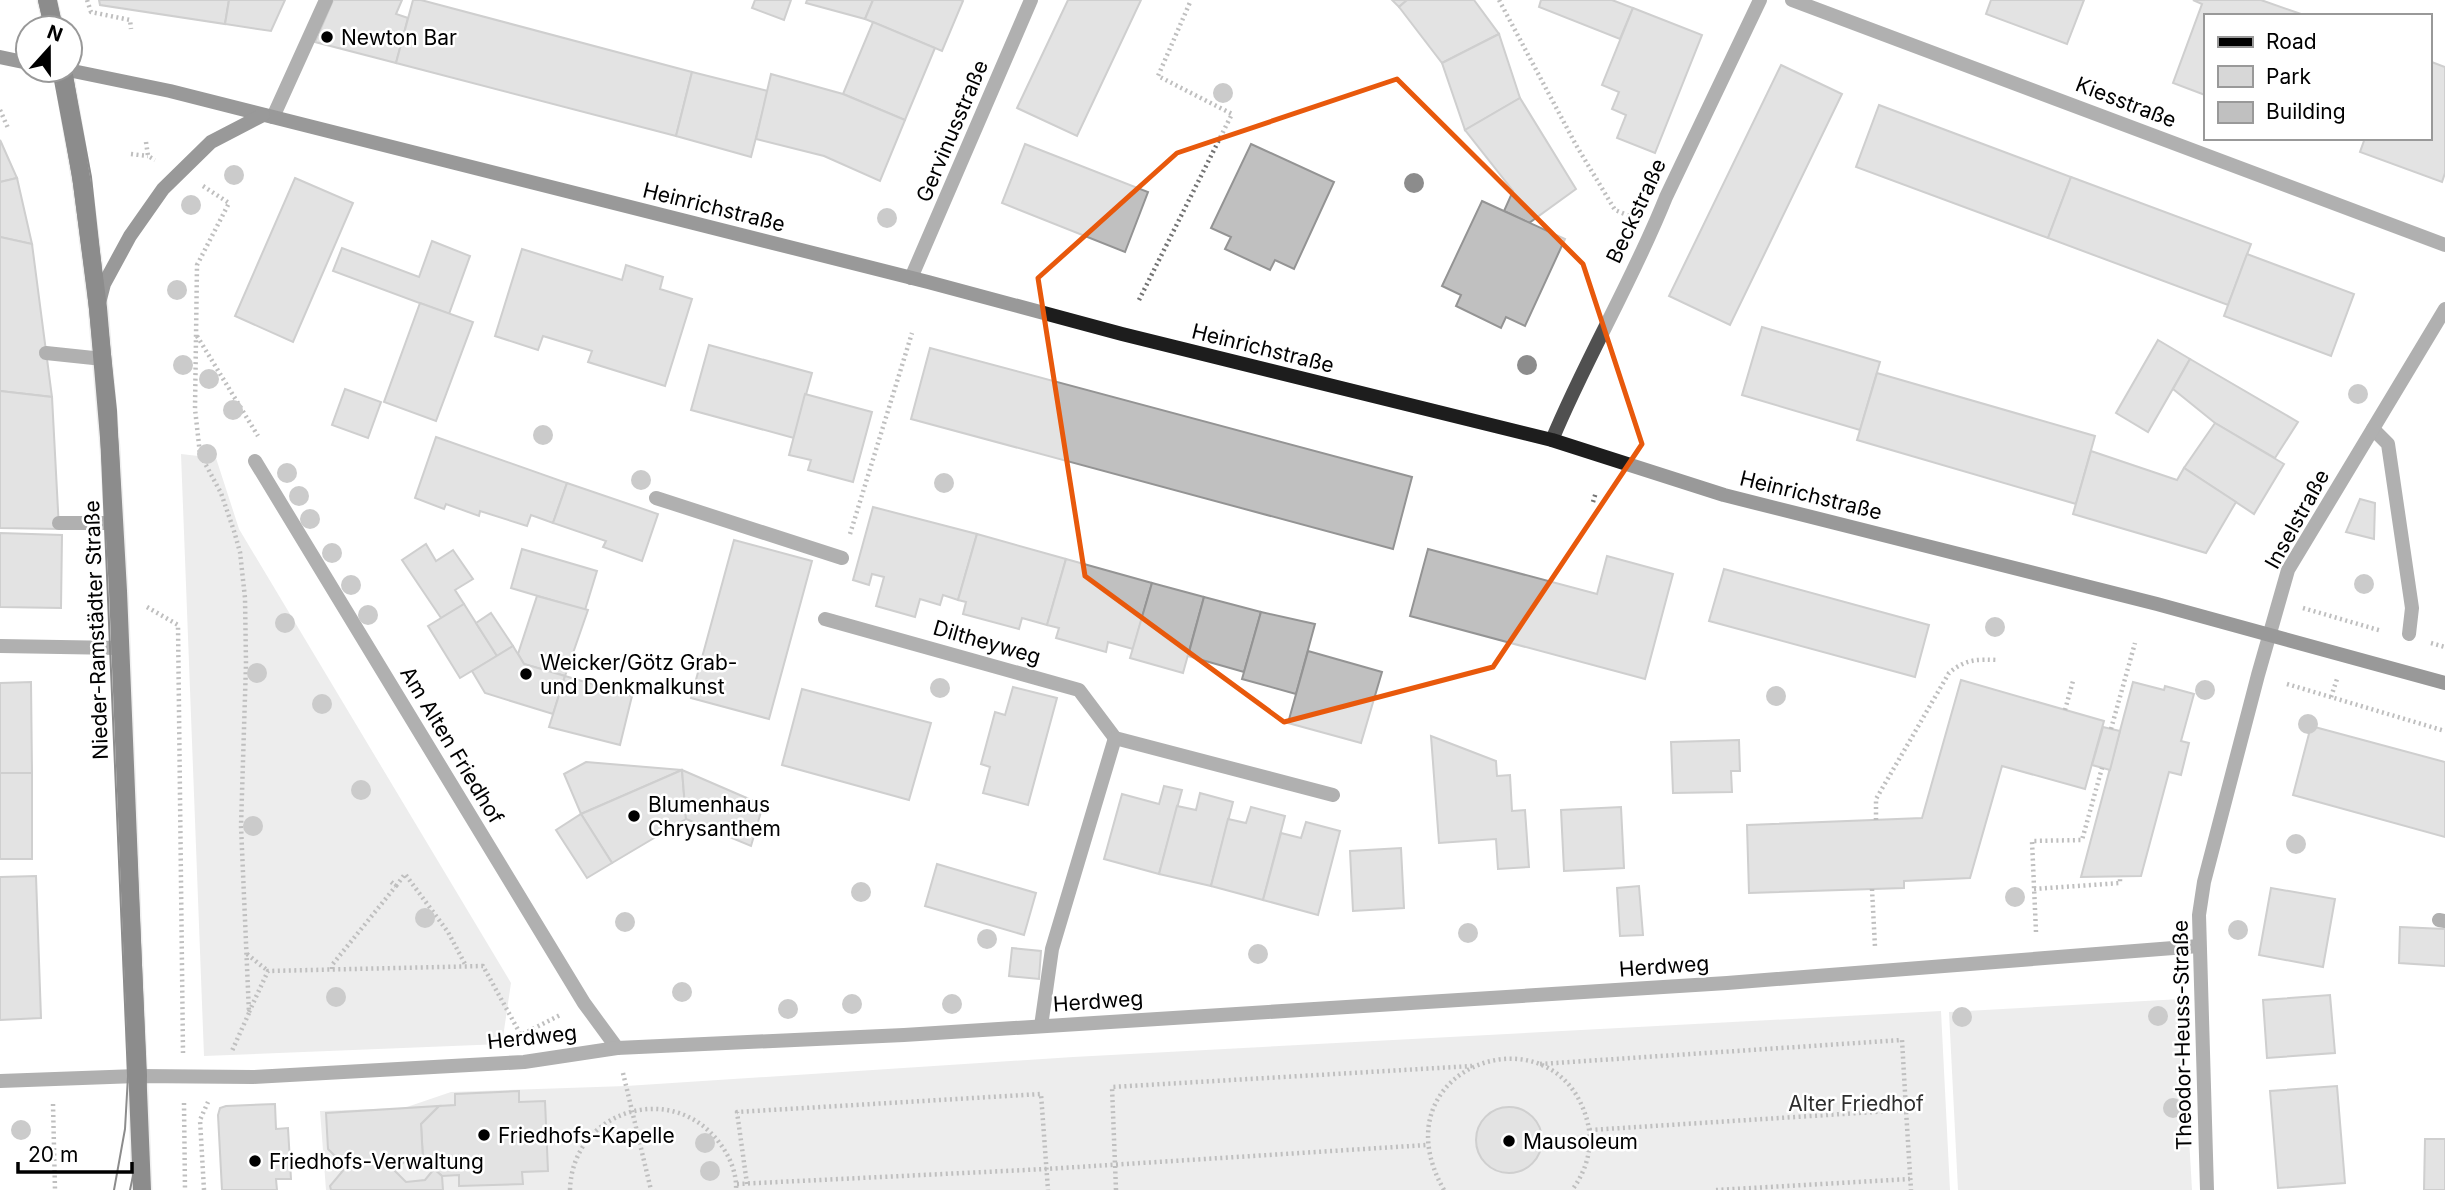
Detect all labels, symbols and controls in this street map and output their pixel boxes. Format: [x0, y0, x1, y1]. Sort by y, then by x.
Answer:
north arrow [14, 14, 84, 84]
legend [2204, 14, 2431, 140]
text: N [44, 20, 66, 47]
place label: Newton Bar [341, 25, 457, 50]
marker: Newton Bar [319, 29, 335, 45]
text: Road [2266, 29, 2317, 54]
street label: Gervinusstraße [911, 56, 993, 206]
text: Park [2266, 64, 2311, 89]
street label: Kiesstraße [2072, 71, 2180, 133]
text: Building [2266, 99, 2346, 124]
street label: Beckstraße [1601, 155, 1671, 267]
street label: Heinrichstraße [640, 177, 788, 237]
street label: Heinrichstraße [1189, 318, 1337, 378]
street label: Heinrichstraße [1737, 465, 1885, 525]
street label: Inselstraße [2260, 465, 2334, 573]
street label: Nieder-Ramstädter Straße [79, 500, 113, 760]
street label: Diltheyweg [930, 615, 1044, 669]
place label: Weicker/Götz Grab- und Denkmalkunst [540, 650, 738, 699]
street label: Am Alten Friedhof [395, 662, 509, 828]
marker: Weicker/Götz Grab- und Denkmalkunst [518, 666, 534, 682]
place label: Blumenhaus Chrysanthem [648, 792, 781, 841]
marker: Blumenhaus Chrysanthem [626, 808, 642, 824]
street label: Theodor-Heuss-Straße [2167, 920, 2197, 1150]
street label: Herdweg [1618, 950, 1710, 982]
street label: Herdweg [1052, 985, 1144, 1017]
street label: Herdweg [486, 1020, 578, 1054]
park label: Alter Friedhof [1788, 1091, 1924, 1116]
place label: Friedhofs-Kapelle [498, 1123, 675, 1148]
marker: Friedhofs-Kapelle [476, 1127, 492, 1143]
place label: Mausoleum [1523, 1129, 1638, 1154]
scale bar [18, 1130, 131, 1174]
marker: Mausoleum [1501, 1133, 1517, 1149]
text: 20 m [28, 1142, 78, 1167]
place label: Friedhofs-Verwaltung [269, 1149, 484, 1174]
marker: Friedhofs-Verwaltung [247, 1153, 263, 1169]

